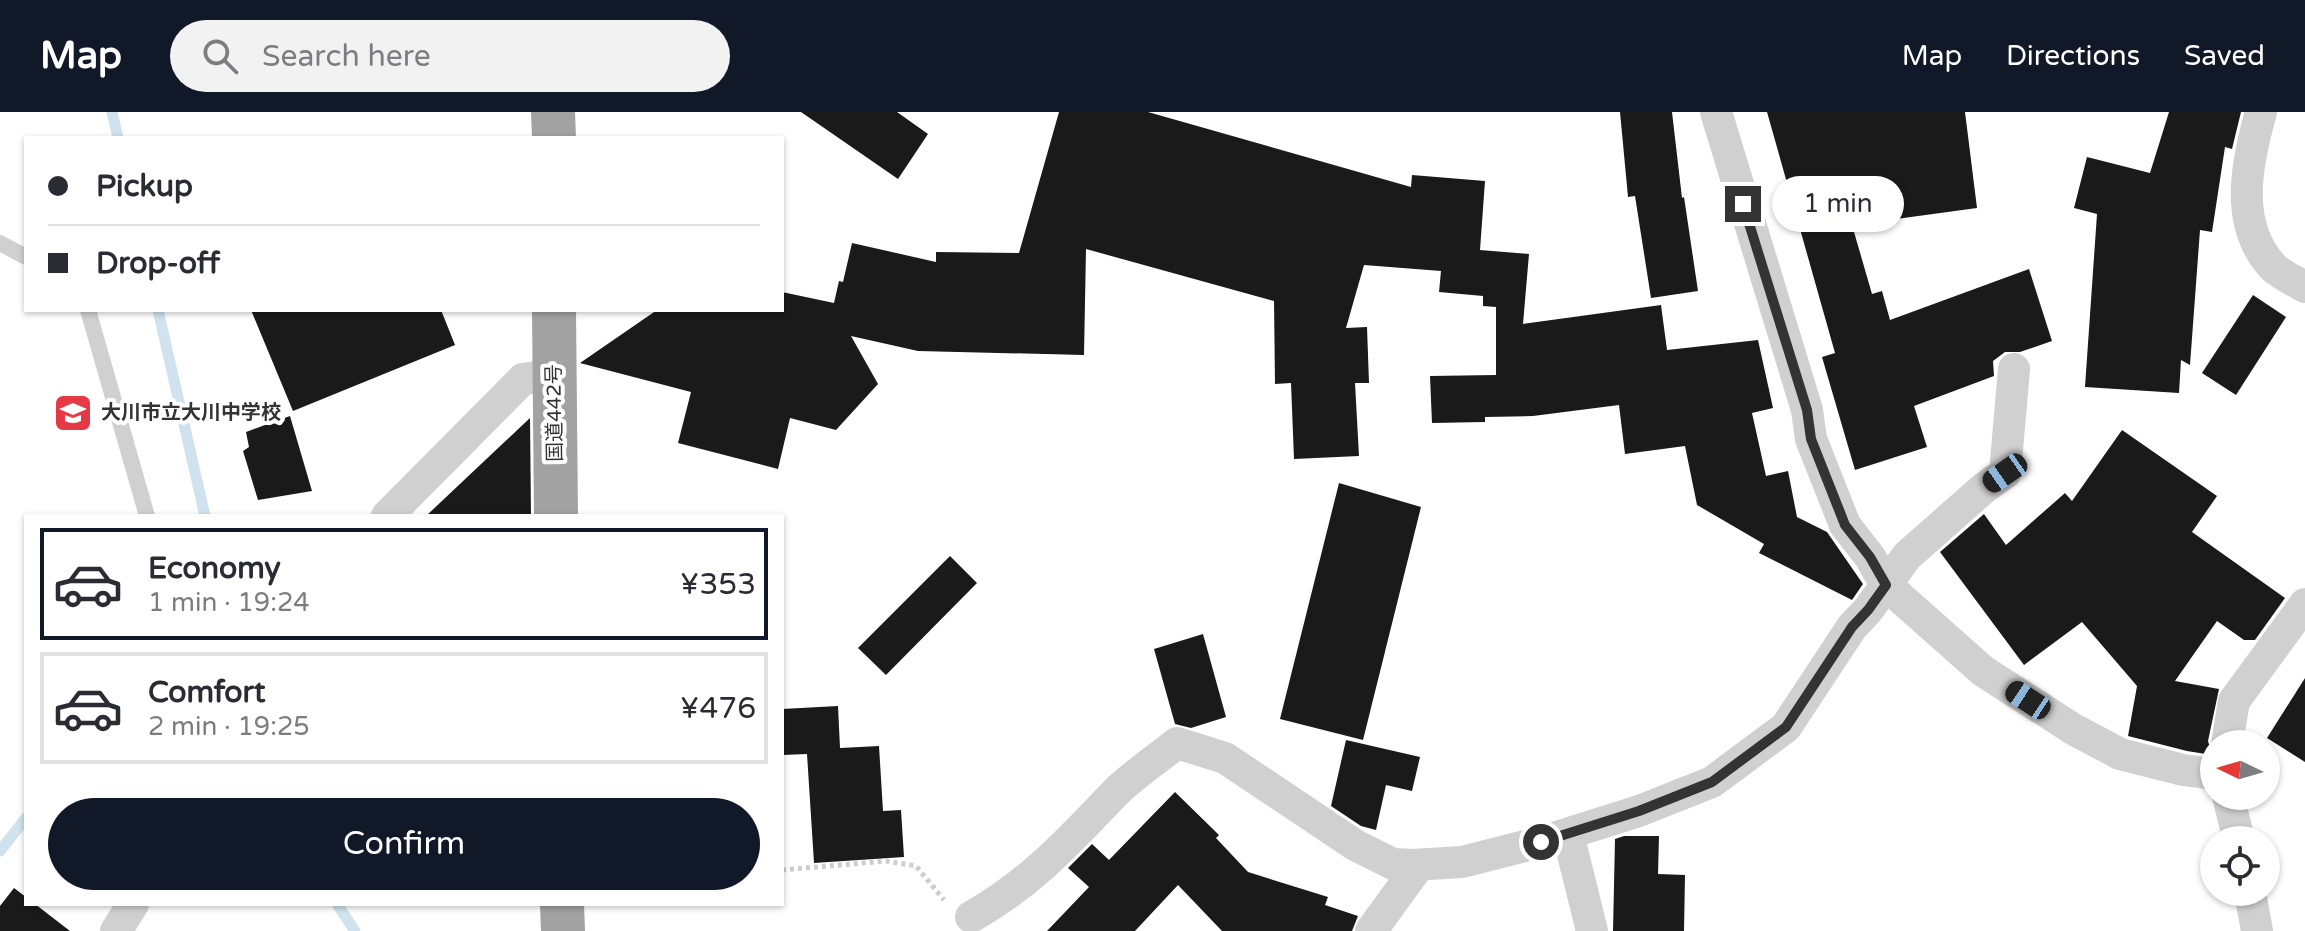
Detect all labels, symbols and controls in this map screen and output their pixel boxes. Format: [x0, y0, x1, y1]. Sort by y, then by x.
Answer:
search box [170, 20, 730, 92]
text: Map [40, 33, 122, 79]
icon: search [198, 34, 242, 78]
text: Search here [262, 38, 431, 75]
text: Map [1902, 39, 1962, 73]
text: Directions [2006, 39, 2140, 73]
text: Saved [2184, 39, 2265, 73]
text: Pickup [96, 168, 193, 205]
callout: 1 min [1771, 176, 1903, 232]
route end [1725, 186, 1761, 222]
text: 1 min [1803, 188, 1873, 219]
text: Drop-off [96, 245, 220, 282]
street label: 国道442号 [542, 364, 568, 462]
school or university icon: 大川市立大川中学校 [52, 392, 94, 434]
place label: 大川市立大川中学校 [101, 401, 281, 425]
car [1978, 449, 2032, 497]
icon: car [52, 548, 124, 620]
text: Economy [148, 550, 281, 587]
text: ¥353 [680, 566, 756, 603]
text: 1 min · 19:24 [148, 587, 310, 618]
icon: car [52, 672, 124, 744]
text: Comfort [148, 674, 266, 711]
car [2001, 677, 2055, 723]
text: ¥476 [680, 690, 756, 727]
text: 2 min · 19:25 [148, 711, 310, 742]
north arrow [2200, 730, 2280, 810]
map controls [2200, 730, 2280, 906]
button: Confirm [48, 798, 760, 890]
route start [1523, 824, 1559, 860]
button: locate [2200, 826, 2280, 906]

